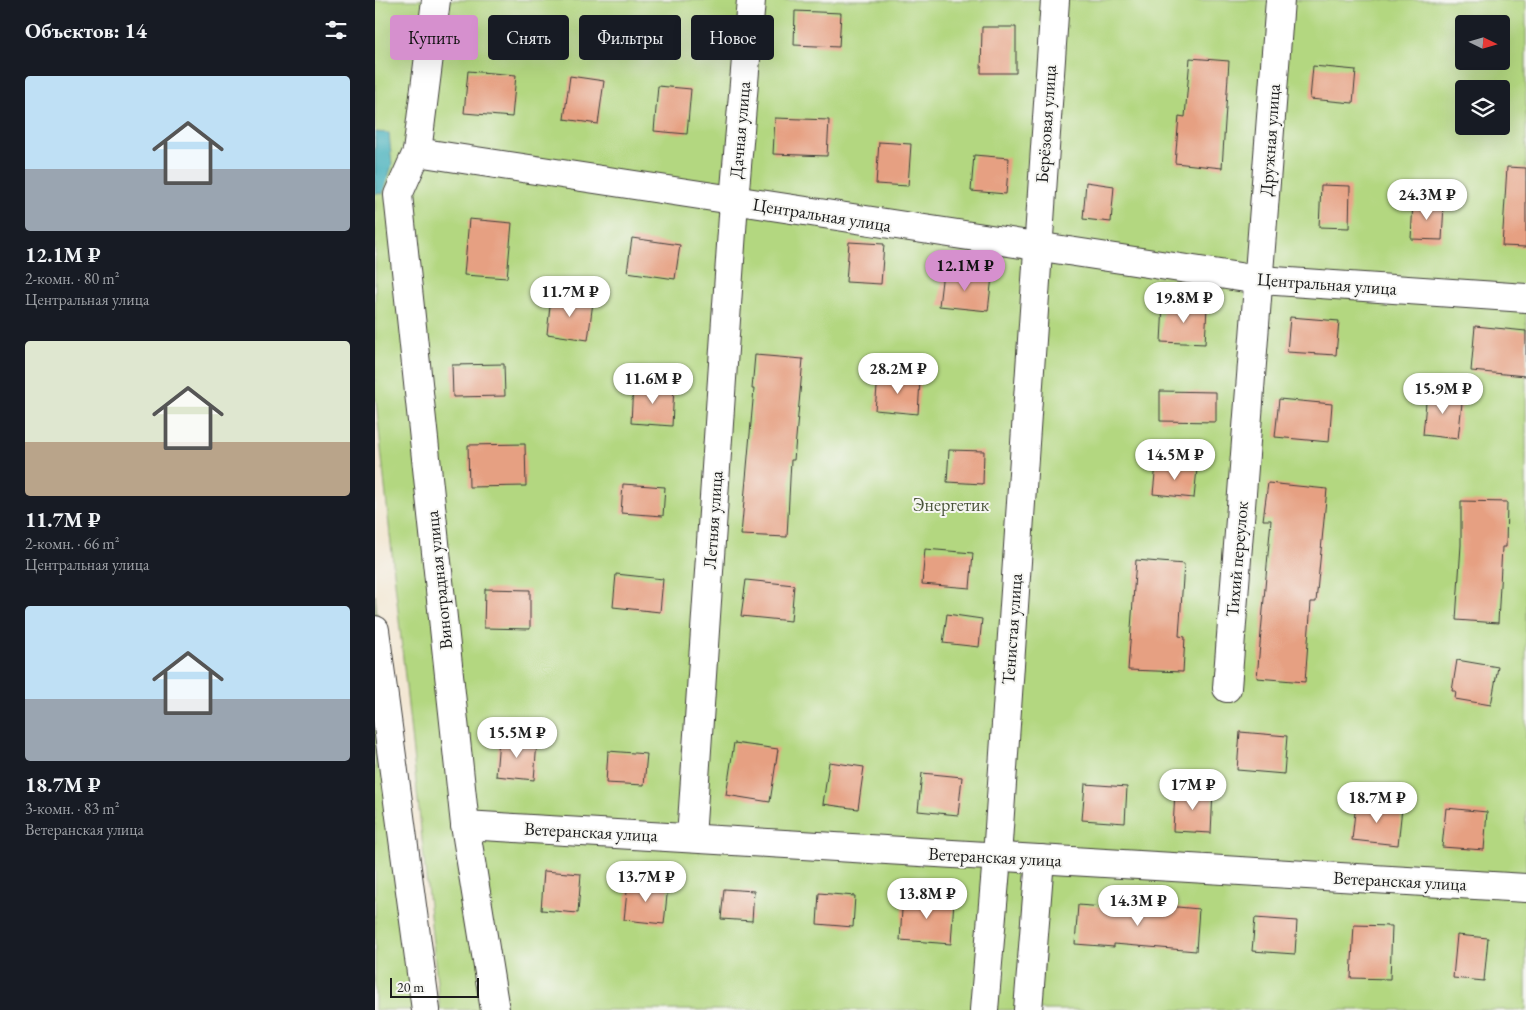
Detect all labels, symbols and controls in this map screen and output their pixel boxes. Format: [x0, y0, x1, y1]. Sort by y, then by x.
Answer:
chip: Купить [390, 15, 478, 60]
chip: Снять [488, 15, 569, 60]
chip: Фильтры [579, 15, 681, 60]
chip: Новое [691, 15, 774, 60]
north arrow [1455, 15, 1510, 70]
map controls [1455, 15, 1510, 135]
icon: filters [322, 16, 350, 44]
text: Объектов: 14 [25, 17, 147, 44]
street label: Берёзовая улица [1030, 63, 1061, 184]
street label: Дачная улица [724, 79, 755, 180]
button: layers [1455, 80, 1510, 135]
street label: Дружная улица [1254, 82, 1285, 197]
icon: home [143, 108, 233, 198]
pin: 24.3M ₽ [1381, 178, 1473, 221]
text: 24.3M ₽ [1398, 184, 1456, 205]
street label: Центральная улица [751, 192, 894, 237]
text: 12.1M ₽ [25, 241, 101, 268]
pin: 12.1M ₽ [919, 250, 1011, 292]
text: 12.1M ₽ [936, 255, 994, 276]
street label: Центральная улица [1256, 267, 1398, 300]
text: 2-комн. · 80 m² [25, 268, 120, 289]
pin: 11.7M ₽ [524, 276, 616, 318]
text: 11.7M ₽ [541, 281, 599, 302]
pin: 19.8M ₽ [1138, 282, 1230, 324]
text: 19.8M ₽ [1155, 287, 1213, 308]
text: Центральная улица [25, 289, 149, 310]
pin: 28.2M ₽ [852, 352, 944, 395]
text: 28.2M ₽ [869, 358, 927, 379]
pin: 11.6M ₽ [607, 362, 699, 405]
text: 11.6M ₽ [624, 368, 682, 389]
pin: 15.9M ₽ [1397, 372, 1489, 415]
icon: home [143, 373, 233, 463]
text: 15.9M ₽ [1414, 378, 1472, 399]
pin: 14.5M ₽ [1129, 438, 1221, 481]
text: 14.5M ₽ [1146, 444, 1204, 465]
street label: Летняя улица [698, 469, 727, 570]
park label: Энергетик [913, 493, 990, 516]
street label: Тихий переулок [1220, 500, 1253, 618]
text: 11.7M ₽ [25, 506, 101, 533]
street label: Виноградная улица [420, 509, 457, 651]
text: 2-комн. · 66 m² [25, 533, 120, 554]
text: Центральная улица [25, 554, 149, 575]
street label: Тенистая улица [996, 572, 1027, 685]
icon: home [143, 638, 233, 728]
pin: 15.5M ₽ [471, 716, 563, 759]
text: 15.5M ₽ [488, 722, 546, 743]
pin: 17M ₽ [1158, 768, 1228, 811]
text: 18.7M ₽ [25, 771, 101, 798]
text: 17M ₽ [1170, 774, 1216, 795]
pin: 18.7M ₽ [1331, 782, 1423, 824]
text: 18.7M ₽ [1348, 787, 1406, 808]
text: 3-комн. · 83 m² [25, 798, 120, 819]
street label: Ветеранская улица [524, 817, 659, 847]
text: Ветеранская улица [25, 819, 144, 840]
street label: Ветеранская улица [928, 842, 1063, 872]
pin: 13.7M ₽ [600, 860, 692, 903]
text: 13.7M ₽ [617, 866, 675, 887]
street label: Ветеранская улица [1333, 866, 1468, 896]
pin: 13.8M ₽ [881, 878, 973, 920]
text: 13.8M ₽ [898, 883, 956, 904]
pin: 14.3M ₽ [1092, 884, 1184, 927]
text: 14.3M ₽ [1109, 890, 1167, 911]
scale bar [390, 975, 479, 998]
text: 20 m [397, 978, 424, 996]

